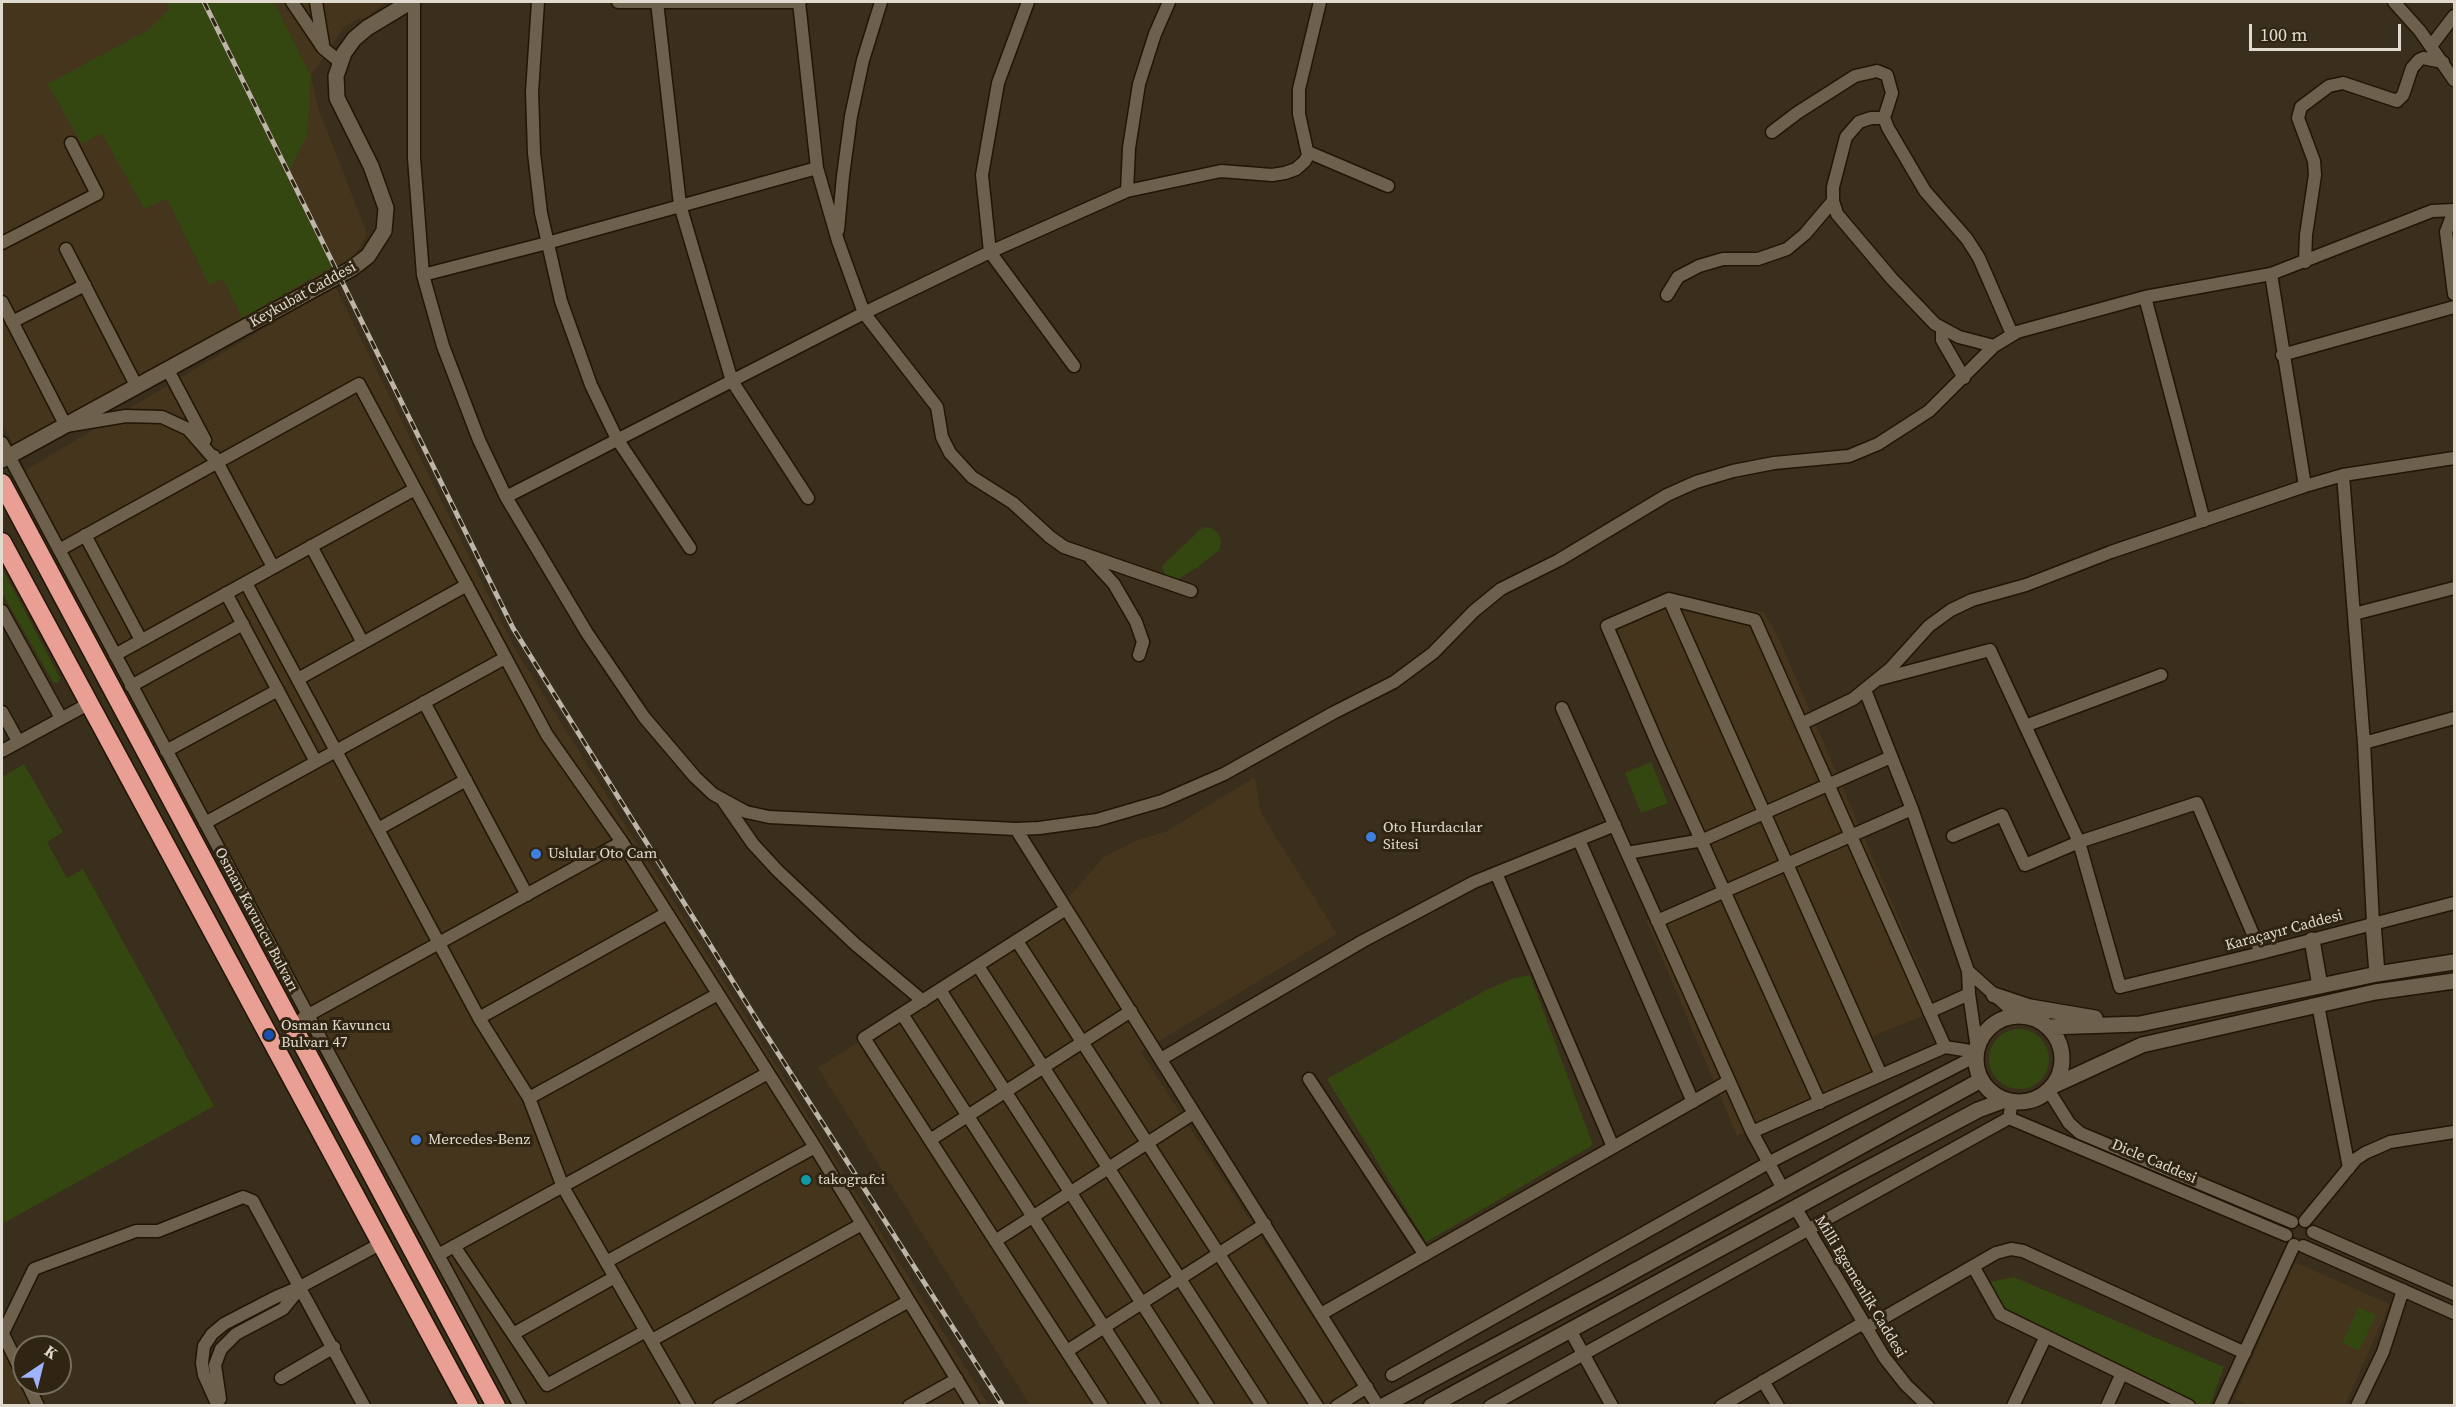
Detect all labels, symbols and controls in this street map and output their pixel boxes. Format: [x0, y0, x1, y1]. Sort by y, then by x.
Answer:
scale bar [2252, 12, 2404, 50]
text: 100 m [2260, 22, 2307, 47]
street label: Keykubat Caddesi [247, 258, 359, 332]
place label: Oto Hurdacılar Sitesi [1383, 819, 1483, 854]
marker: Oto Hurdacılar Sitesi [1364, 830, 1378, 844]
street label: Osman Kavuncu Bulvarı [210, 845, 302, 995]
place label: Uslular Oto Cam [548, 845, 657, 863]
marker: Uslular Oto Cam [529, 847, 543, 861]
street label: Karaçayır Caddesi [2223, 907, 2345, 955]
place label: Osman Kavuncu Bulvarı 47 [281, 1017, 390, 1052]
marker: Osman Kavuncu Bulvarı 47 [262, 1028, 276, 1042]
place label: Mercedes-Benz [428, 1131, 530, 1149]
marker: Mercedes-Benz [409, 1133, 423, 1147]
street label: Dicle Caddesi [2109, 1136, 2199, 1188]
place label: takografci [818, 1171, 885, 1189]
marker: takografci [799, 1173, 813, 1187]
street label: Milli Egemenlik Caddesi [1810, 1213, 1910, 1361]
north arrow [12, 1335, 72, 1395]
text: K [40, 1340, 62, 1364]

